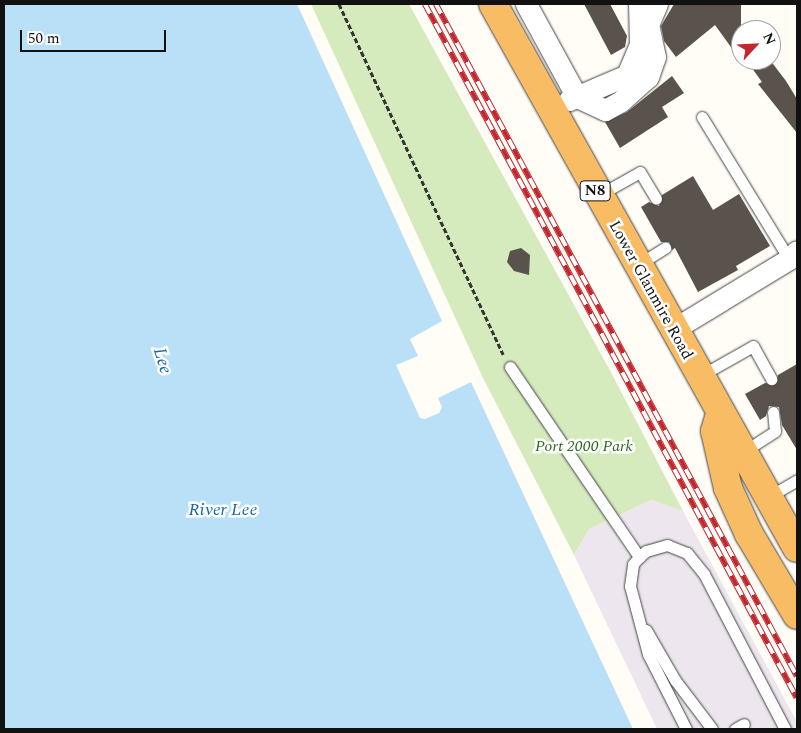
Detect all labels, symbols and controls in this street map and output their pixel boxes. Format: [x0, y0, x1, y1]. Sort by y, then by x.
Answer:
scale bar [22, 20, 169, 52]
north arrow [731, 20, 781, 70]
text: 50 m [28, 27, 60, 50]
text: N [757, 29, 781, 48]
road number: N8 [579, 178, 611, 204]
street label: Lower Glanmire Road [605, 217, 697, 363]
water label: Lee [148, 345, 176, 377]
park label: Port 2000 Park [535, 436, 633, 456]
water label: River Lee [189, 499, 257, 521]

